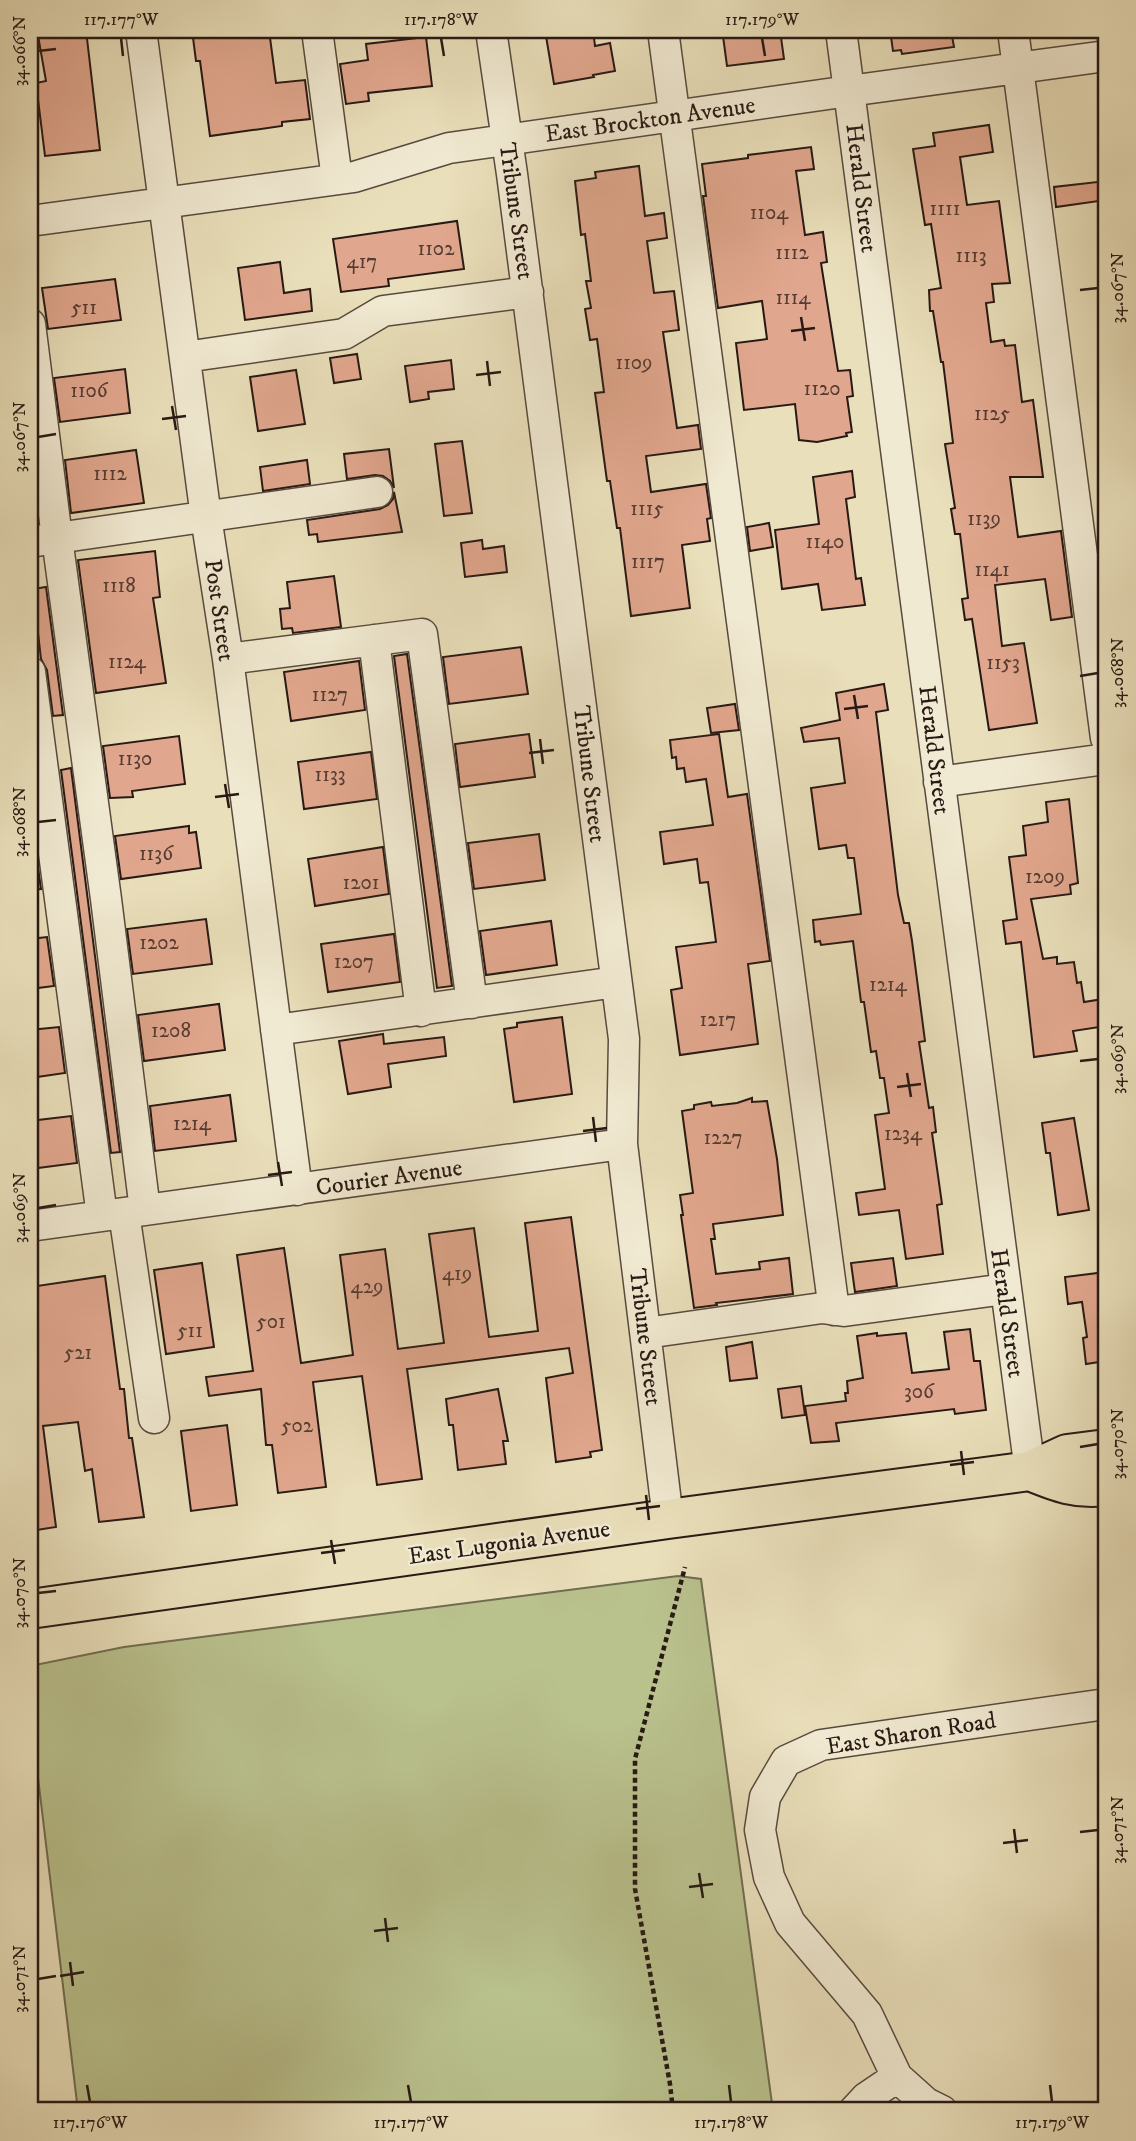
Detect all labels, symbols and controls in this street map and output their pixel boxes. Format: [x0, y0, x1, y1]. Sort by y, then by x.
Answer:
text: 117.177°W [84, 9, 159, 31]
text: 117.178°W [404, 9, 479, 31]
text: 117.179°W [725, 9, 800, 31]
text: 34.066°N [9, 15, 31, 86]
street label: East Brockton Avenue [543, 90, 757, 150]
street label: Herald Street [838, 122, 884, 255]
street label: Tribune Street [492, 141, 541, 282]
house number: 1111 [930, 196, 960, 222]
house number: 1104 [750, 200, 789, 226]
house number: 1102 [418, 236, 455, 262]
house number: 1112 [775, 240, 809, 266]
house number: 1113 [956, 243, 986, 269]
house number: 417 [347, 249, 377, 275]
text: 34.067°N [1107, 252, 1129, 323]
house number: 1114 [775, 285, 812, 311]
house number: 511 [71, 295, 97, 321]
house number: 1109 [615, 350, 653, 376]
house number: 1120 [803, 376, 841, 402]
house number: 1106 [70, 378, 109, 404]
text: 34.067°N [9, 401, 31, 472]
house number: 1125 [974, 401, 1010, 427]
house number: 1112 [93, 461, 127, 487]
house number: 1115 [630, 496, 664, 522]
house number: 1139 [967, 506, 1001, 532]
house number: 1140 [806, 529, 844, 555]
house number: 1117 [631, 549, 665, 575]
street label: Post Street [197, 557, 241, 663]
house number: 1141 [974, 557, 1010, 583]
house number: 1118 [102, 573, 136, 599]
text: 34.068°N [1107, 638, 1129, 708]
house number: 1124 [108, 649, 147, 675]
house number: 1153 [986, 650, 1020, 676]
house number: 1127 [312, 682, 348, 708]
street label: Herald Street [911, 684, 957, 817]
street label: Tribune Street [566, 704, 612, 845]
house number: 1130 [118, 746, 152, 772]
house number: 1133 [314, 762, 346, 788]
text: 34.068°N [9, 787, 31, 857]
house number: 1136 [139, 841, 174, 867]
house number: 1209 [1025, 864, 1065, 890]
house number: 1201 [343, 870, 379, 896]
house number: 1202 [139, 930, 179, 956]
house number: 1207 [334, 949, 374, 975]
house number: 1214 [869, 972, 908, 998]
house number: 1217 [700, 1007, 736, 1033]
house number: 1208 [151, 1018, 191, 1044]
text: 34.069°N [1107, 1024, 1129, 1094]
house number: 1214 [173, 1111, 212, 1137]
house number: 1234 [884, 1121, 923, 1147]
house number: 1227 [704, 1125, 742, 1151]
street label: Courier Avenue [314, 1153, 464, 1203]
text: 34.069°N [9, 1173, 31, 1243]
street label: Herald Street [983, 1247, 1031, 1380]
house number: 419 [442, 1261, 472, 1287]
street label: Tribune Street [622, 1267, 668, 1408]
house number: 429 [351, 1274, 383, 1300]
house number: 501 [256, 1309, 286, 1335]
house number: 511 [177, 1318, 203, 1344]
house number: 521 [64, 1340, 92, 1366]
house number: 306 [904, 1379, 935, 1405]
text: 34.070°N [1107, 1408, 1129, 1480]
house number: 502 [281, 1413, 314, 1439]
street label: East Lugonia Avenue [406, 1514, 612, 1572]
text: 34.070°N [9, 1557, 31, 1629]
street label: East Sharon Road [824, 1706, 998, 1762]
text: 34.071°N [1107, 1796, 1129, 1864]
text: 34.071°N [9, 1945, 31, 2013]
text: 117.176°W [53, 2112, 128, 2134]
text: 117.177°W [374, 2112, 449, 2134]
text: 117.178°W [694, 2112, 769, 2134]
text: 117.179°W [1015, 2112, 1090, 2134]

